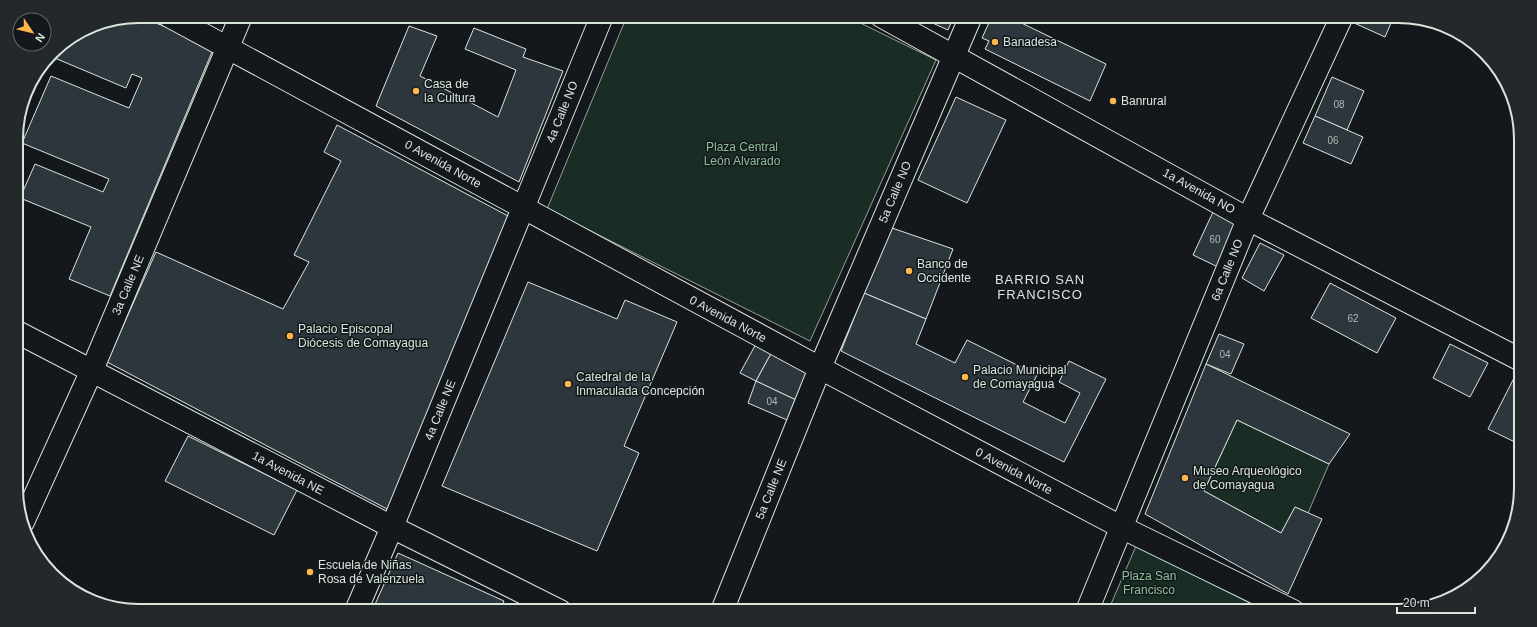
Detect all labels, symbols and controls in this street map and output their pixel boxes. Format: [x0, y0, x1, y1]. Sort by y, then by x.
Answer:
north arrow [12, 12, 52, 52]
text: N [33, 31, 47, 44]
place label: Banadesa [1003, 35, 1057, 49]
marker: Banadesa [990, 37, 1000, 47]
place label: Casa de la Cultura [424, 77, 476, 105]
street label: 4a Calle NO [543, 79, 581, 145]
marker: Casa de la Cultura [411, 86, 421, 96]
place label: Banrural [1121, 94, 1166, 108]
marker: Banrural [1108, 96, 1118, 106]
house number: 08 [1333, 99, 1345, 110]
house number: 06 [1327, 135, 1339, 146]
street label: 0 Avenida Norte [402, 137, 484, 191]
park label: Plaza Central León Alvarado [704, 140, 781, 168]
street label: 5a Calle NO [876, 159, 914, 225]
street label: 1a Avenida NO [1160, 165, 1238, 217]
house number: 60 [1209, 234, 1221, 245]
street label: 6a Calle NO [1208, 237, 1246, 303]
street label: 3a Calle NE [109, 253, 147, 317]
place label: Banco de Occidente [917, 257, 971, 285]
marker: Banco de Occidente [904, 266, 914, 276]
district label: BARRIO SAN FRANCISCO [995, 272, 1085, 302]
street label: 0 Avenida Norte [687, 293, 769, 345]
house number: 62 [1347, 313, 1359, 324]
place label: Palacio Episcopal Diócesis de Comayagua [298, 322, 428, 350]
marker: Palacio Episcopal Diócesis de Comayagua [285, 331, 295, 341]
house number: 04 [1219, 349, 1231, 360]
place label: Palacio Municipal de Comayagua [973, 363, 1066, 391]
place label: Catedral de la Inmaculada Concepción [576, 370, 705, 398]
marker: Palacio Municipal de Comayagua [960, 372, 970, 382]
street label: 4a Calle NE [422, 378, 458, 442]
marker: Catedral de la Inmaculada Concepción [563, 379, 573, 389]
house number: 04 [766, 396, 778, 407]
street label: 0 Avenida Norte [973, 445, 1055, 497]
street label: 1a Avenida NE [250, 448, 326, 498]
street label: 5a Calle NE [753, 457, 789, 521]
place label: Museo Arqueológico de Comayagua [1193, 464, 1302, 492]
marker: Museo Arqueológico de Comayagua [1180, 473, 1190, 483]
place label: Escuela de Niñas Rosa de Valenzuela [318, 558, 425, 586]
marker: Escuela de Niñas Rosa de Valenzuela [305, 567, 315, 577]
park label: Plaza San Francisco [1122, 569, 1176, 597]
scale bar [1397, 589, 1475, 615]
text: 20 m [1403, 596, 1430, 610]

